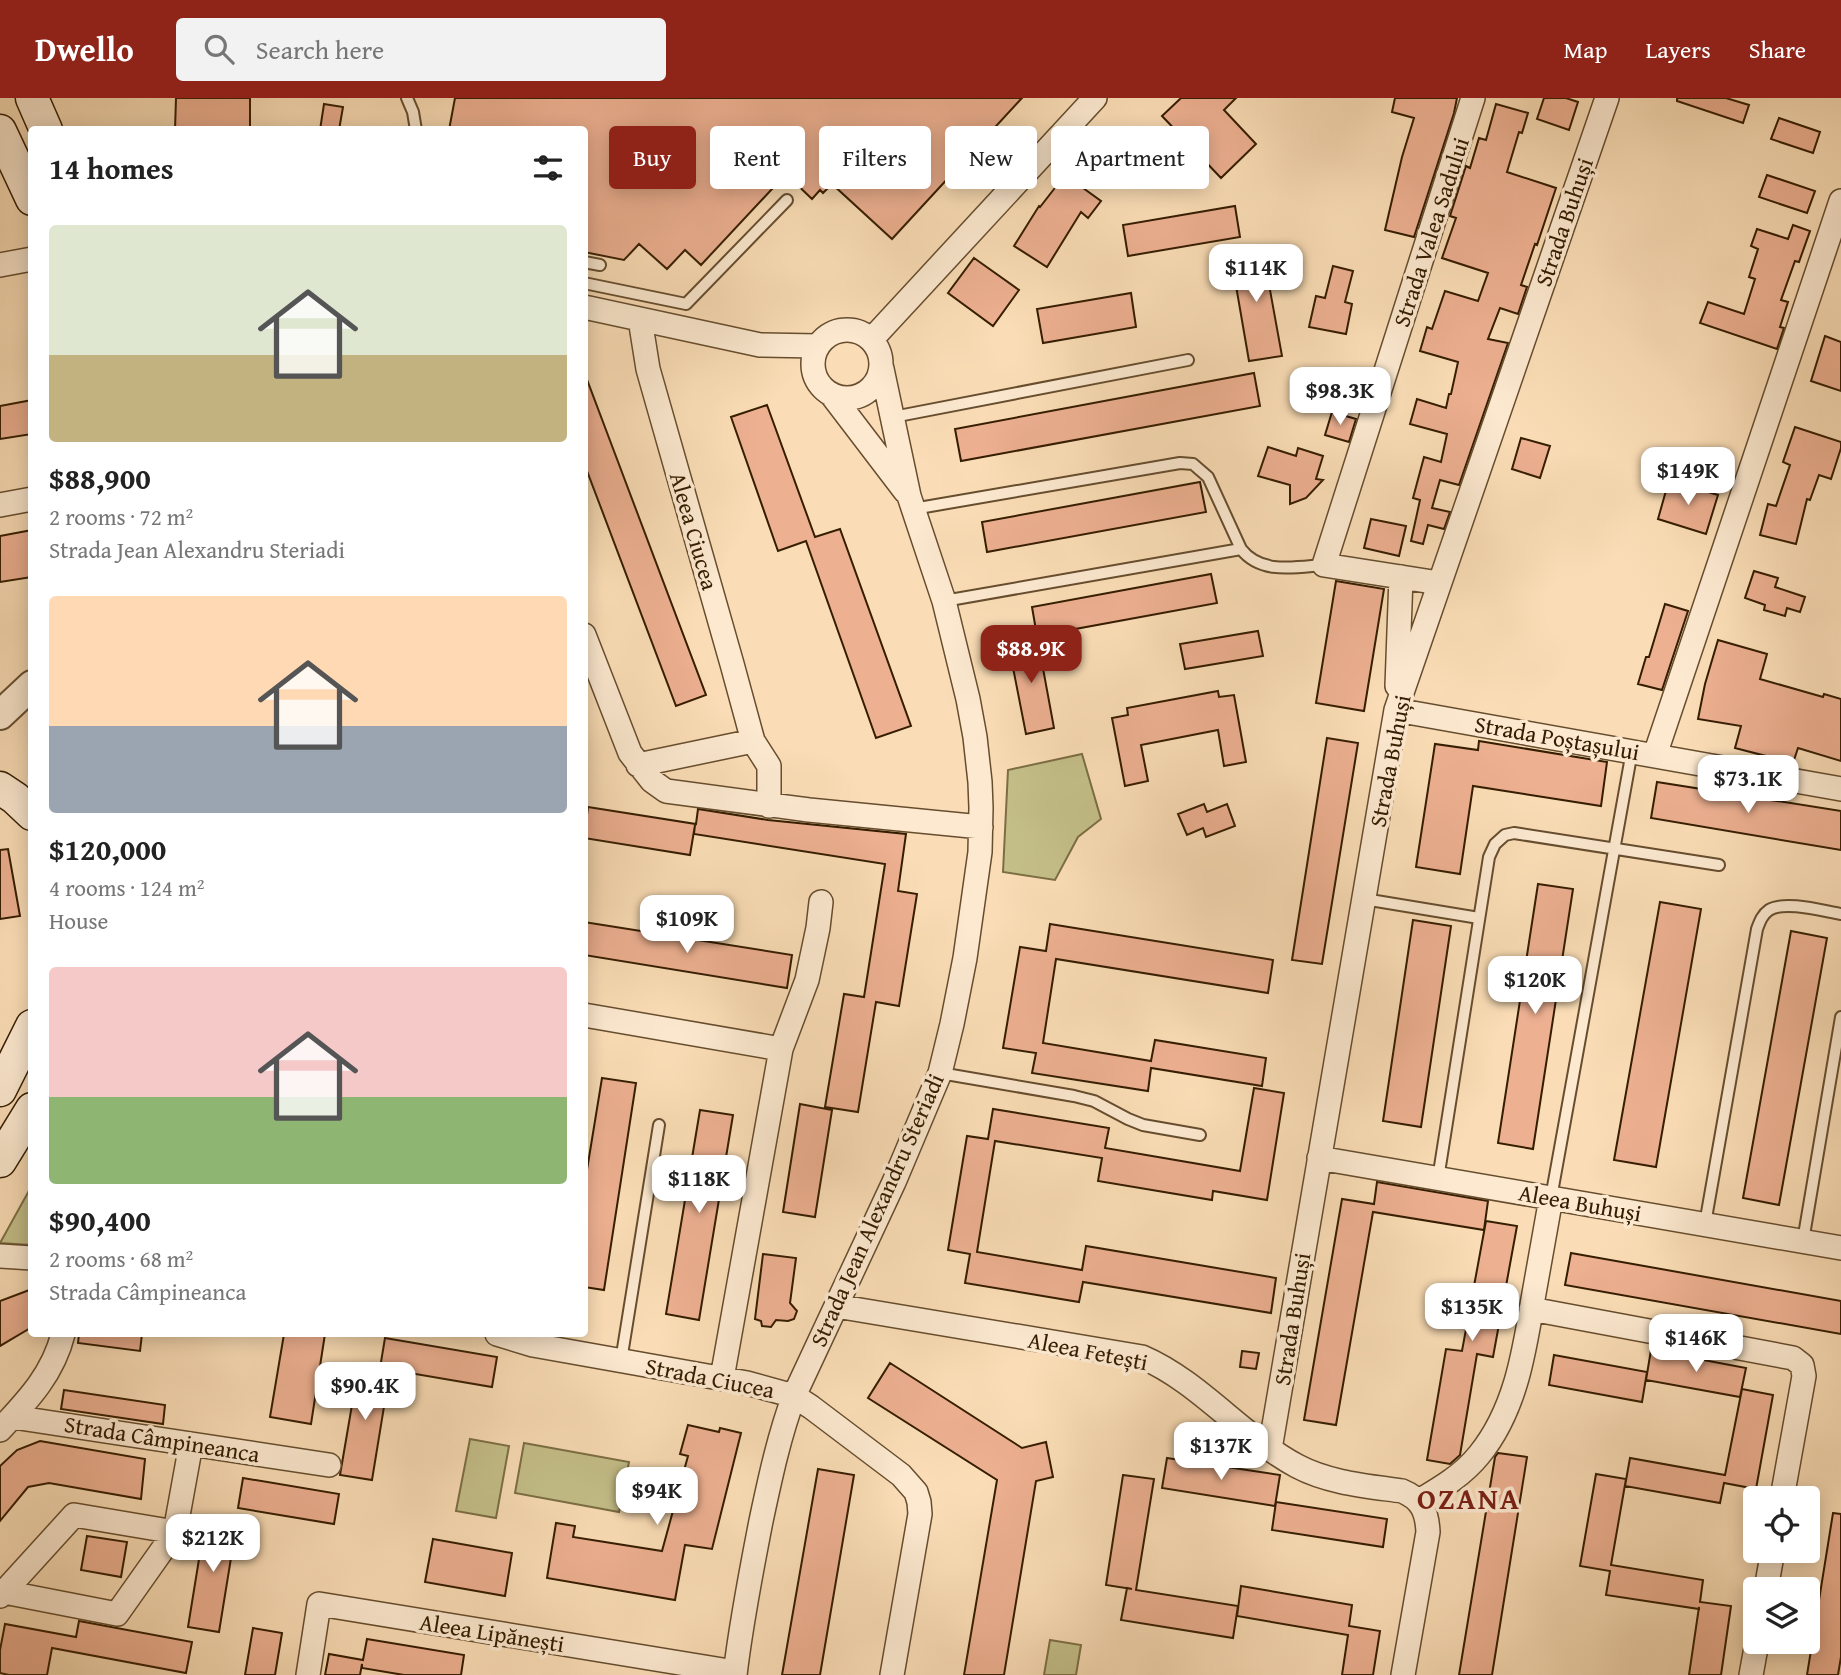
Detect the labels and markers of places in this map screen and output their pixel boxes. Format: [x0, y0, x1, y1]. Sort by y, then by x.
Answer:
pin: $114K [1207, 244, 1305, 304]
pin: $98.3K [1283, 368, 1397, 427]
pin: $149K [1639, 448, 1737, 507]
pin: $88.9K [974, 626, 1088, 685]
pin: $73.1K [1691, 756, 1805, 815]
pin: $109K [638, 896, 736, 955]
pin: $120K [1486, 956, 1584, 1016]
pin: $118K [650, 1156, 748, 1215]
pin: $135K [1423, 1284, 1521, 1343]
pin: $146K [1647, 1314, 1745, 1374]
pin: $90.4K [308, 1362, 422, 1422]
pin: $137K [1172, 1422, 1270, 1482]
pin: $94K [616, 1468, 698, 1527]
pin: $212K [164, 1514, 262, 1574]

